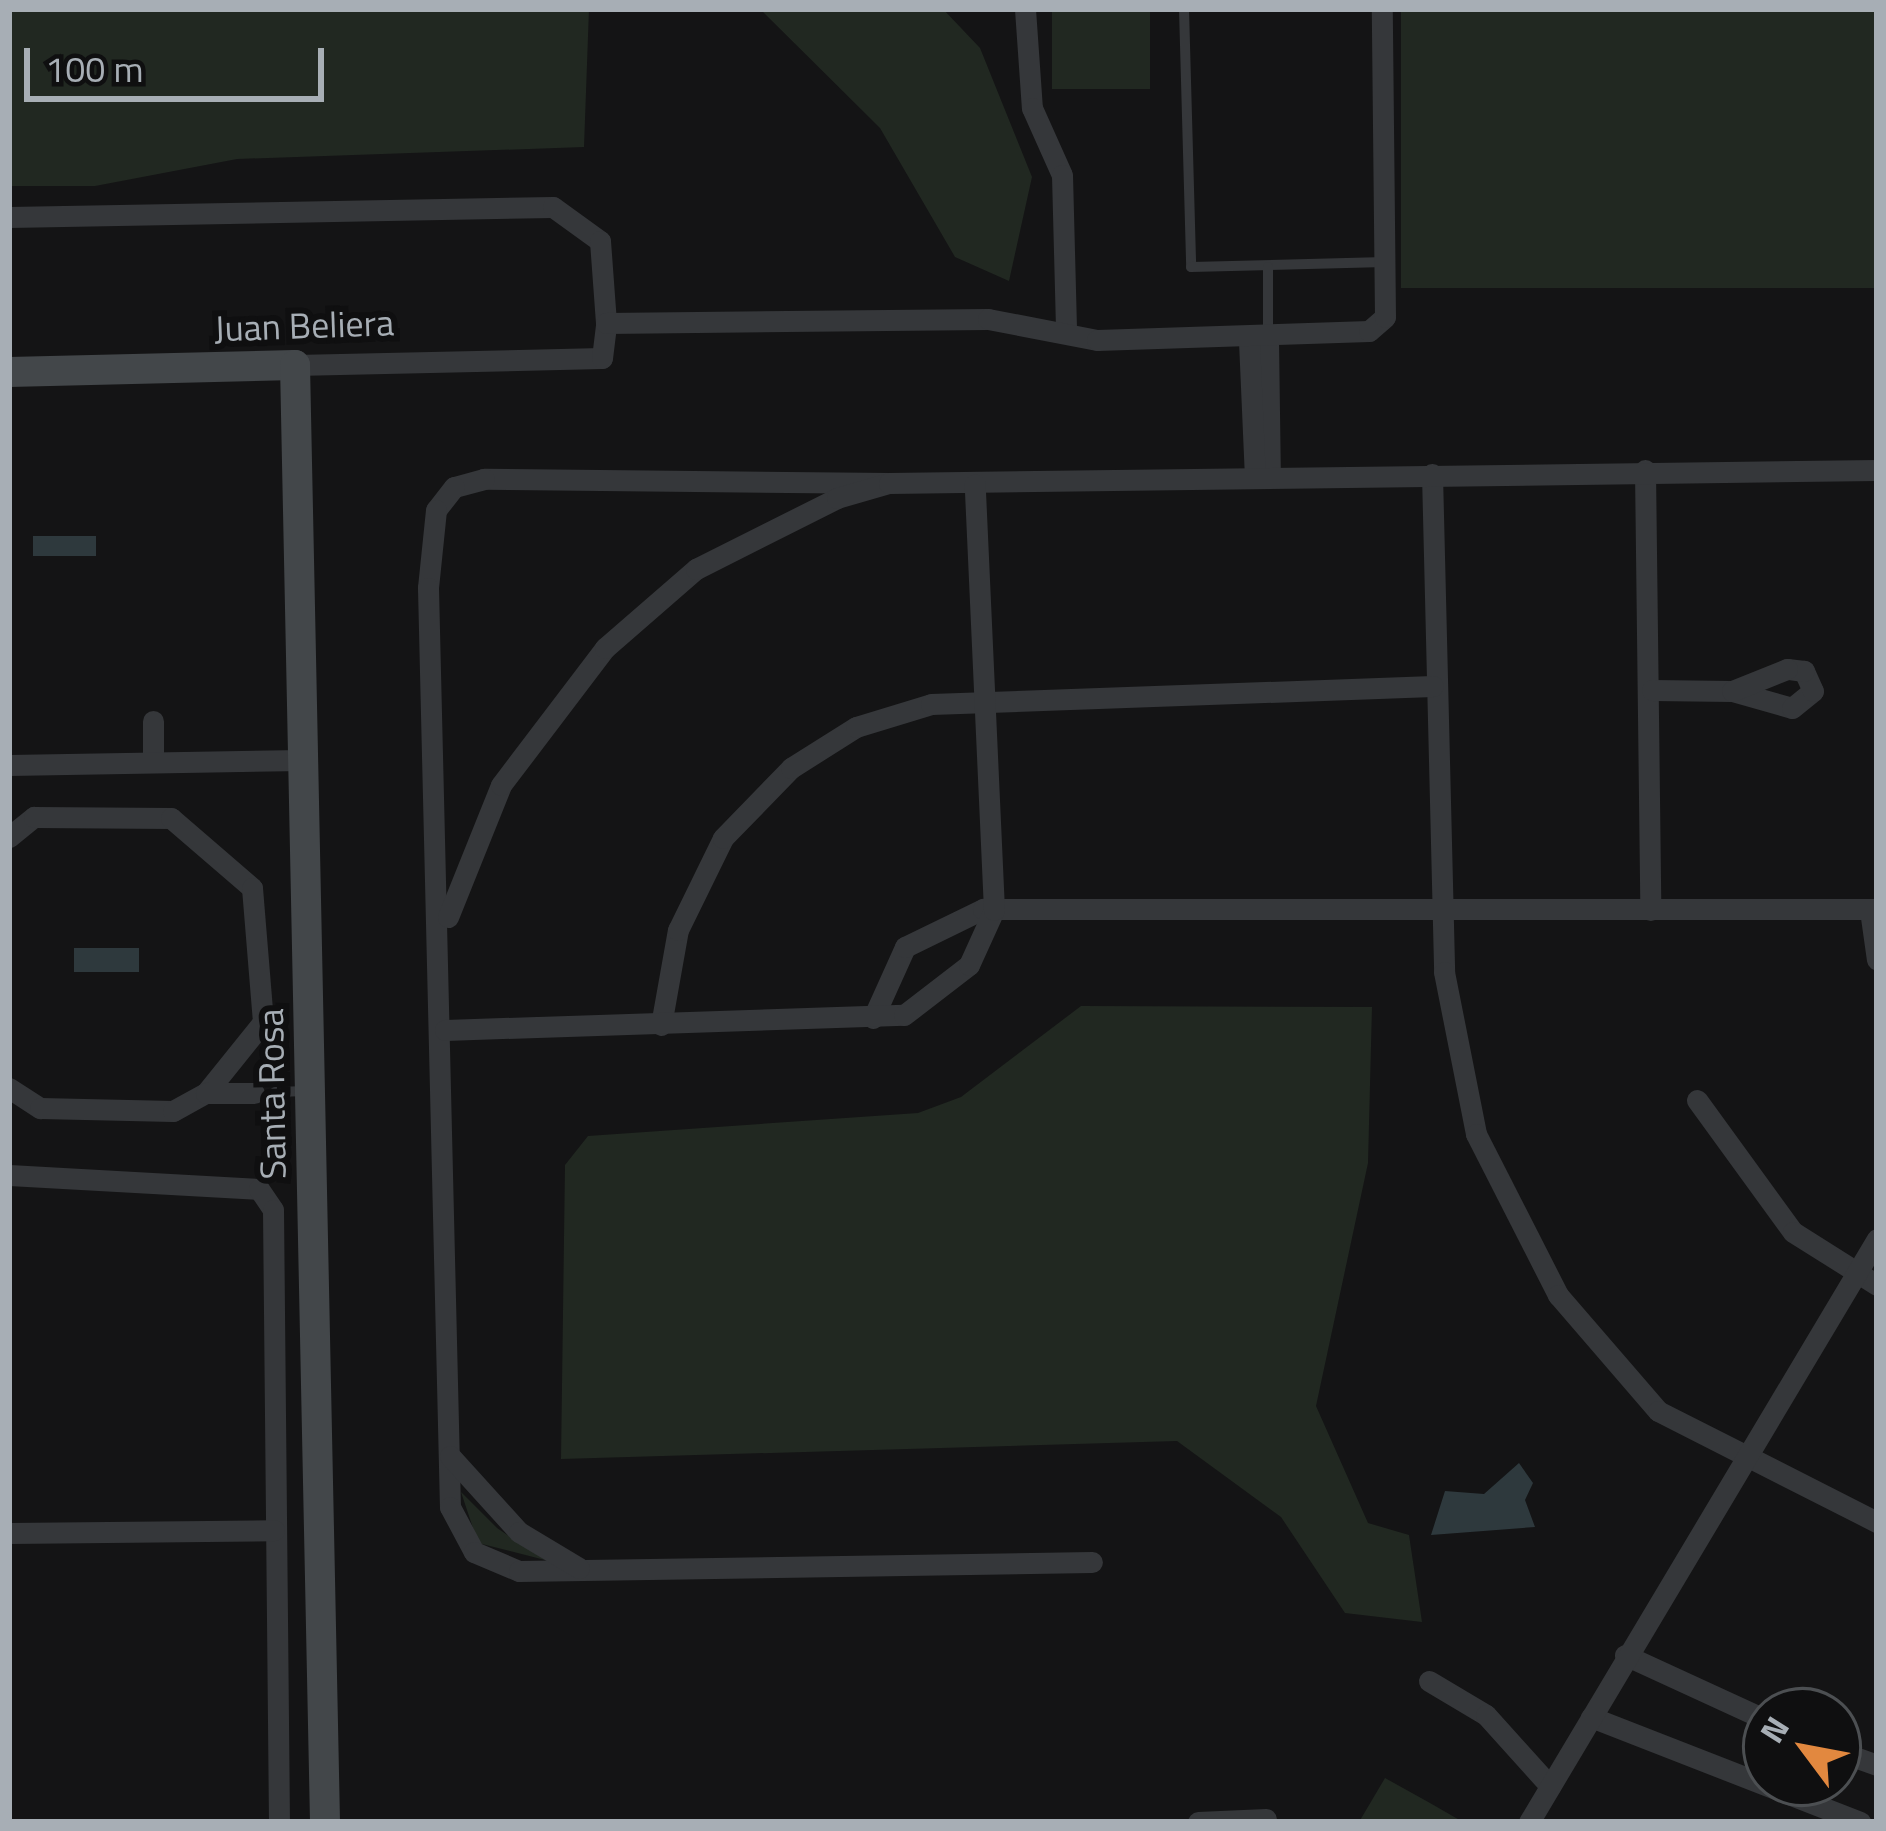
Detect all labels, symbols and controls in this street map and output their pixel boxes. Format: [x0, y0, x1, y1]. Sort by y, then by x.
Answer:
scale bar [30, 24, 330, 98]
text: 100 m [45, 41, 144, 96]
street label: Juan Beliera [213, 300, 395, 350]
street label: Santa Rosa [248, 1008, 294, 1180]
north arrow [1742, 1687, 1862, 1807]
text: N [1747, 1707, 1801, 1752]

